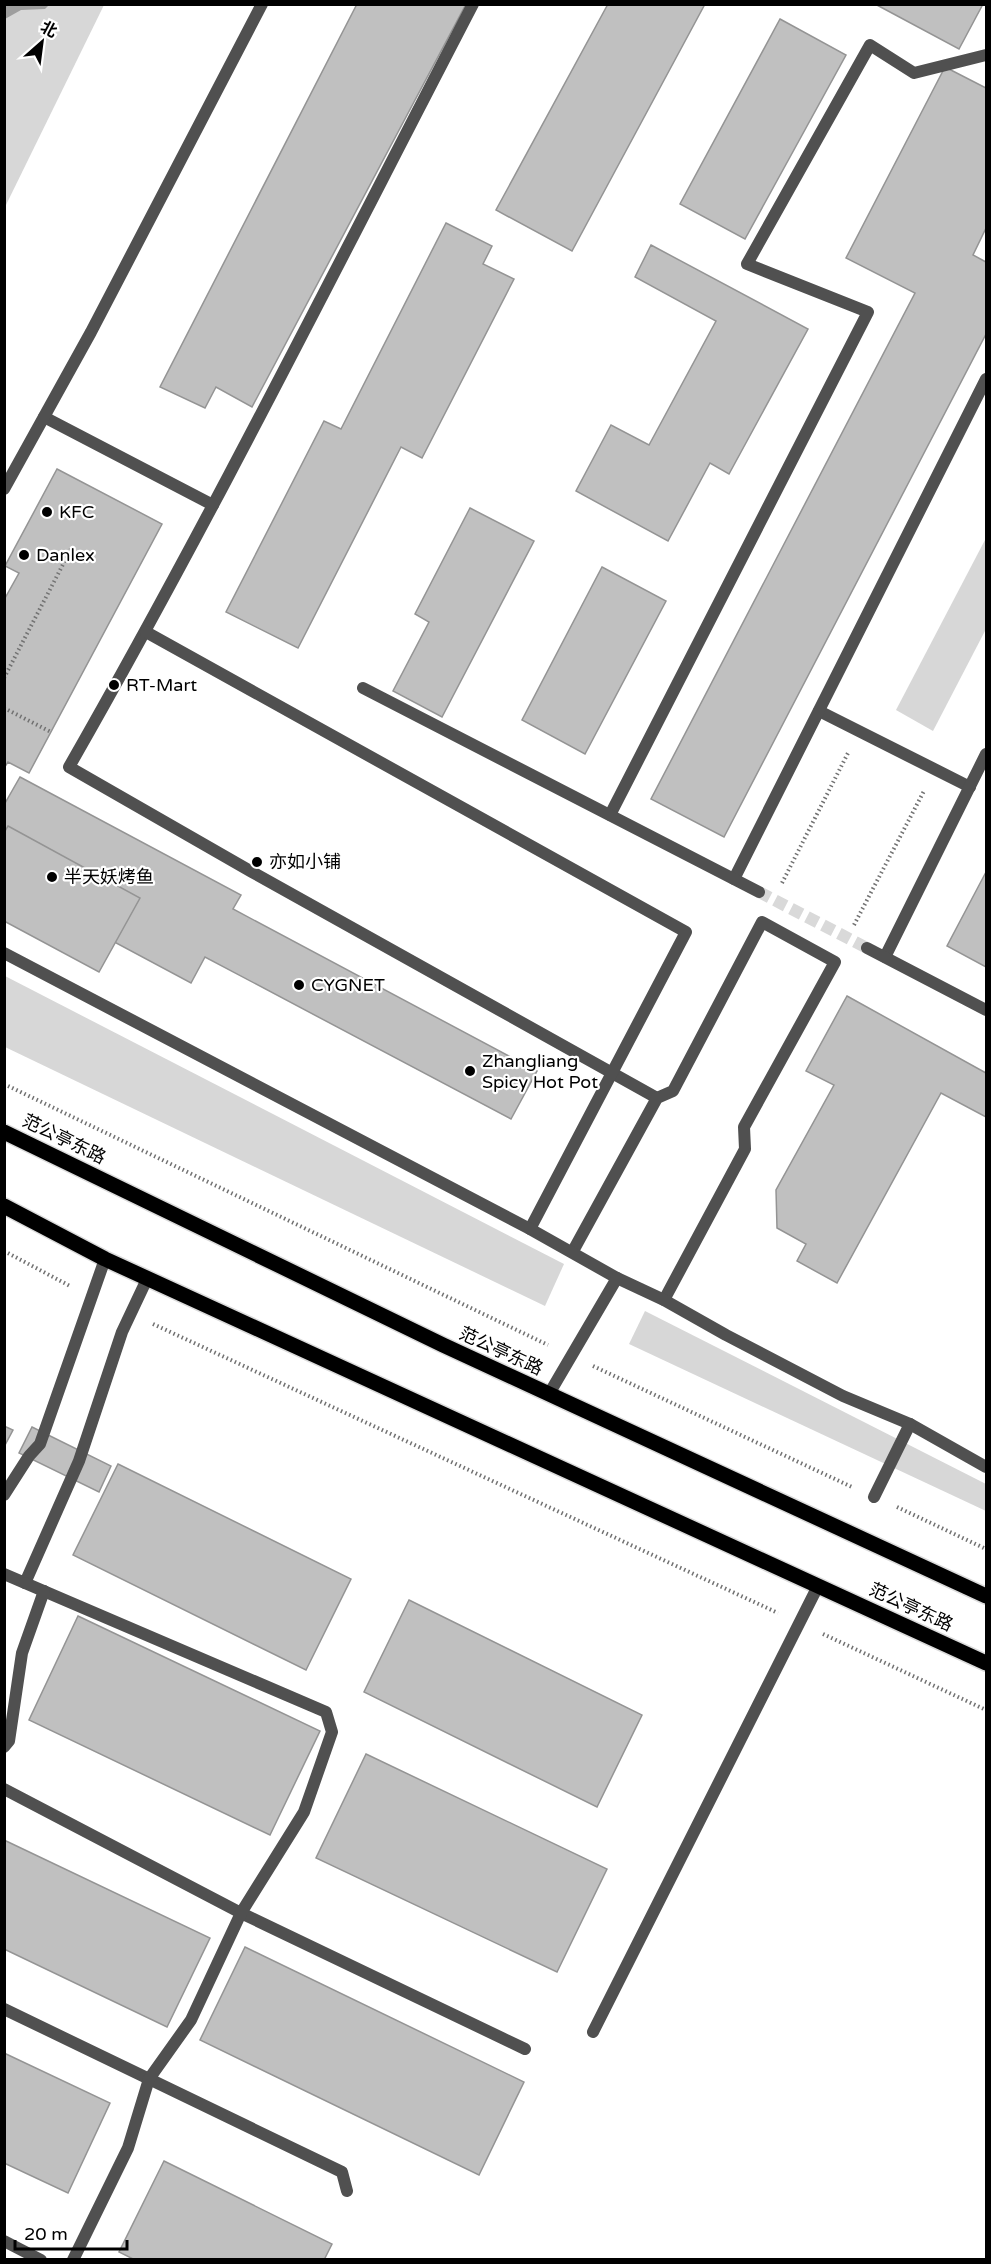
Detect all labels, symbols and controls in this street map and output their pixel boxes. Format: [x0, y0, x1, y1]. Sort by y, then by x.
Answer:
north arrow [12, 12, 72, 72]
text: 北 [37, 17, 60, 42]
place label: KFC [59, 501, 94, 523]
marker: KFC [40, 505, 54, 519]
place label: Danlex [36, 544, 95, 566]
marker: Danlex [17, 548, 31, 562]
place label: RT-Mart [126, 674, 197, 696]
marker: RT-Mart [107, 678, 121, 692]
place label: 亦如小铺 [269, 851, 341, 873]
marker: 亦如小铺 [250, 855, 264, 869]
place label: 半天妖烤鱼 [64, 866, 154, 888]
marker: 半天妖烤鱼 [45, 870, 59, 884]
place label: CYGNET [311, 974, 385, 996]
marker: CYGNET [292, 978, 306, 992]
place label: Zhangliang Spicy Hot Pot [482, 1050, 598, 1093]
marker: Zhangliang Spicy Hot Pot [463, 1064, 477, 1078]
street label: 范公亭东路 [19, 1109, 109, 1169]
street label: 范公亭东路 [456, 1322, 546, 1380]
street label: 范公亭东路 [866, 1578, 956, 1636]
scale bar [15, 2213, 128, 2251]
text: 20 m [24, 2223, 68, 2245]

